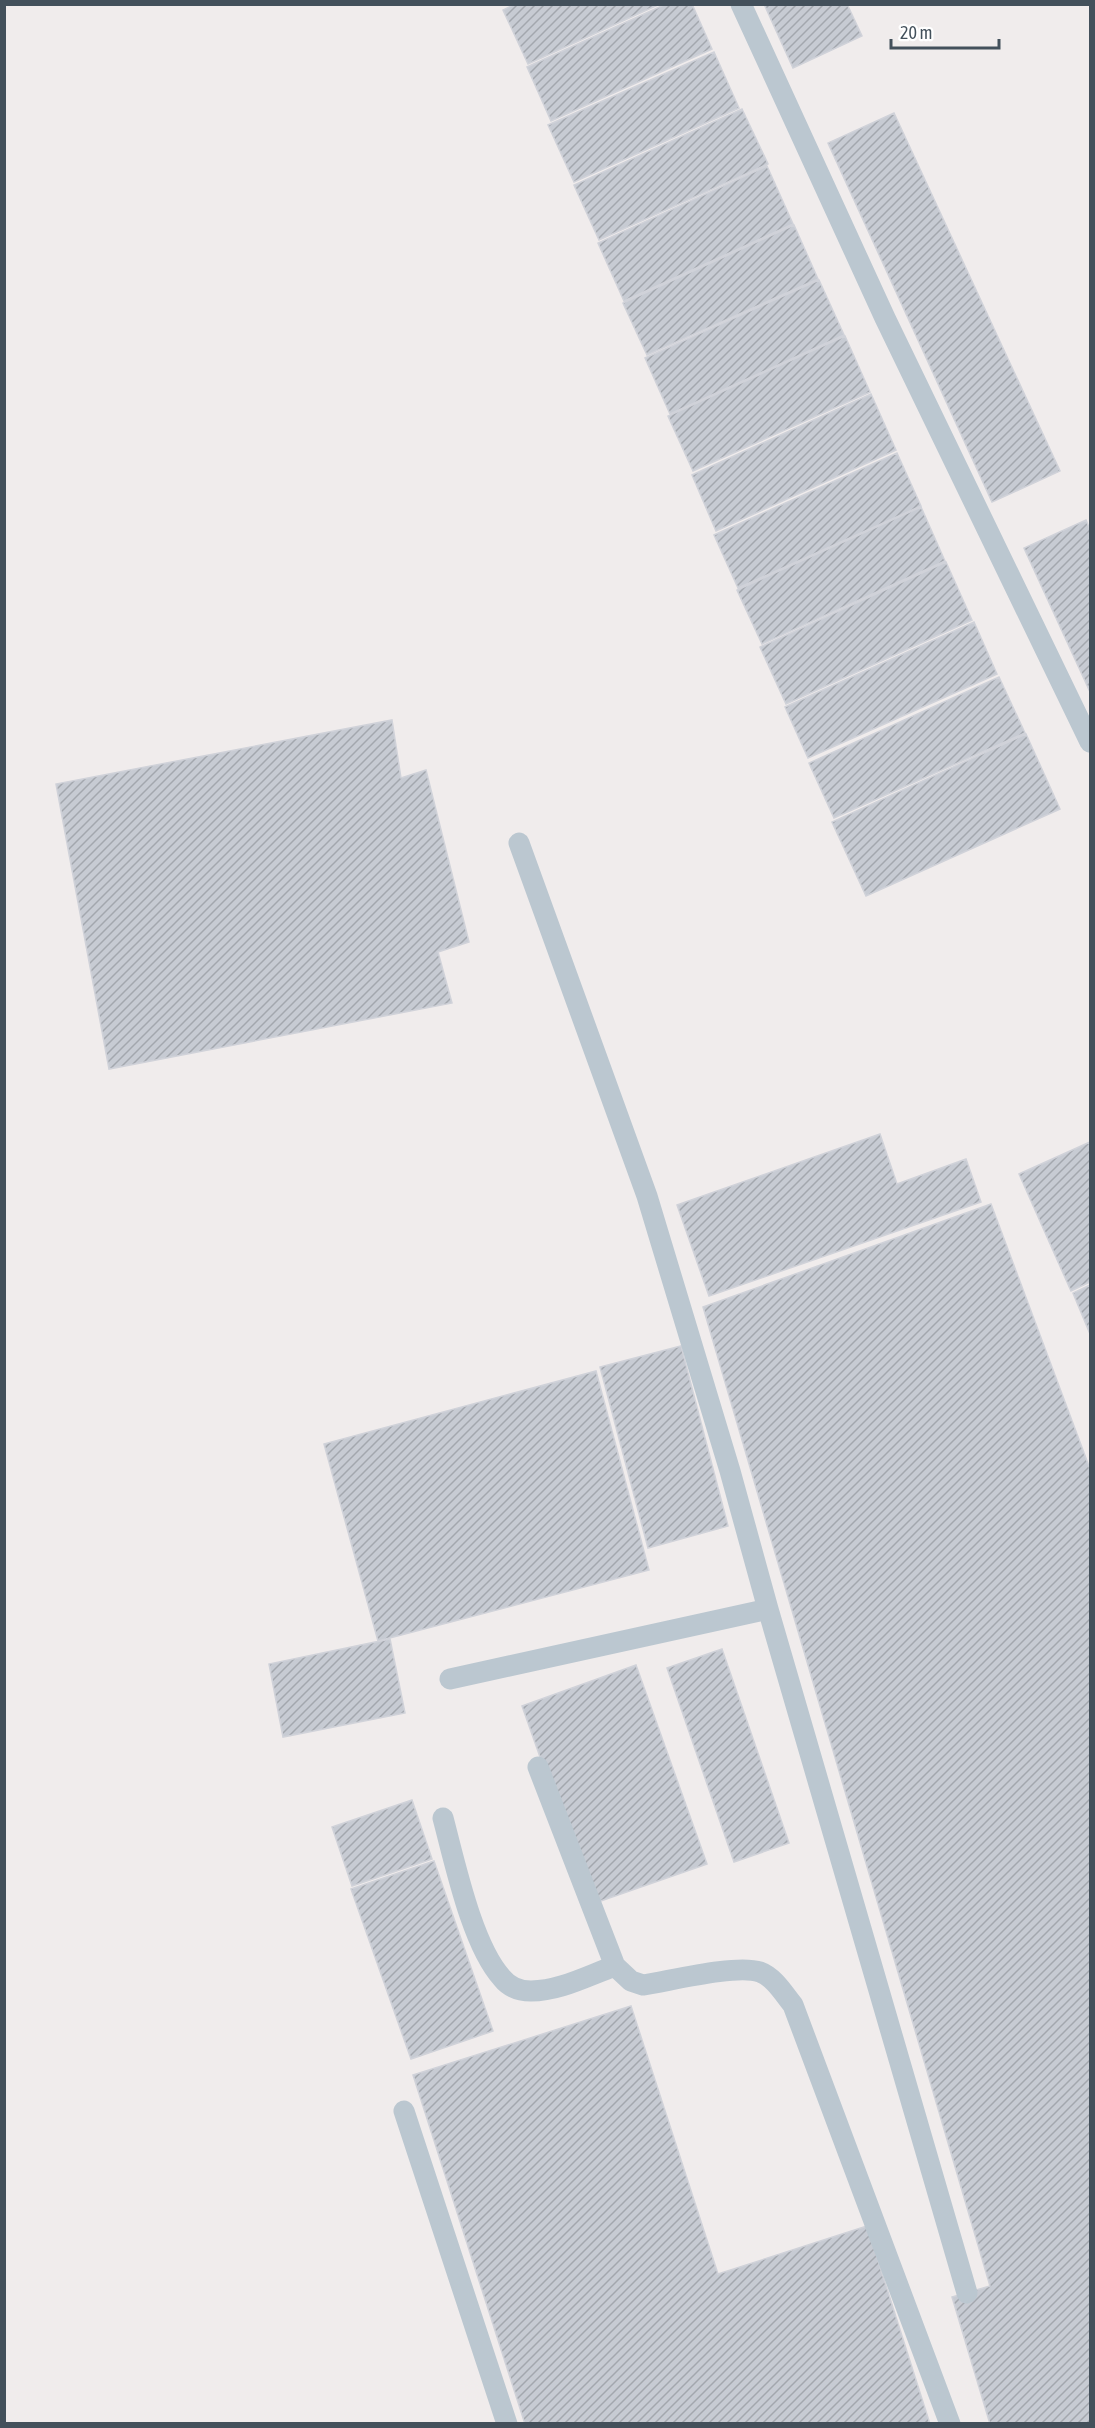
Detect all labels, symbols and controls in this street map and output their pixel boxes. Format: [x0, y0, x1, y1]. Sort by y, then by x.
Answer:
scale bar [891, 12, 999, 50]
text: 20 m [900, 22, 932, 43]

